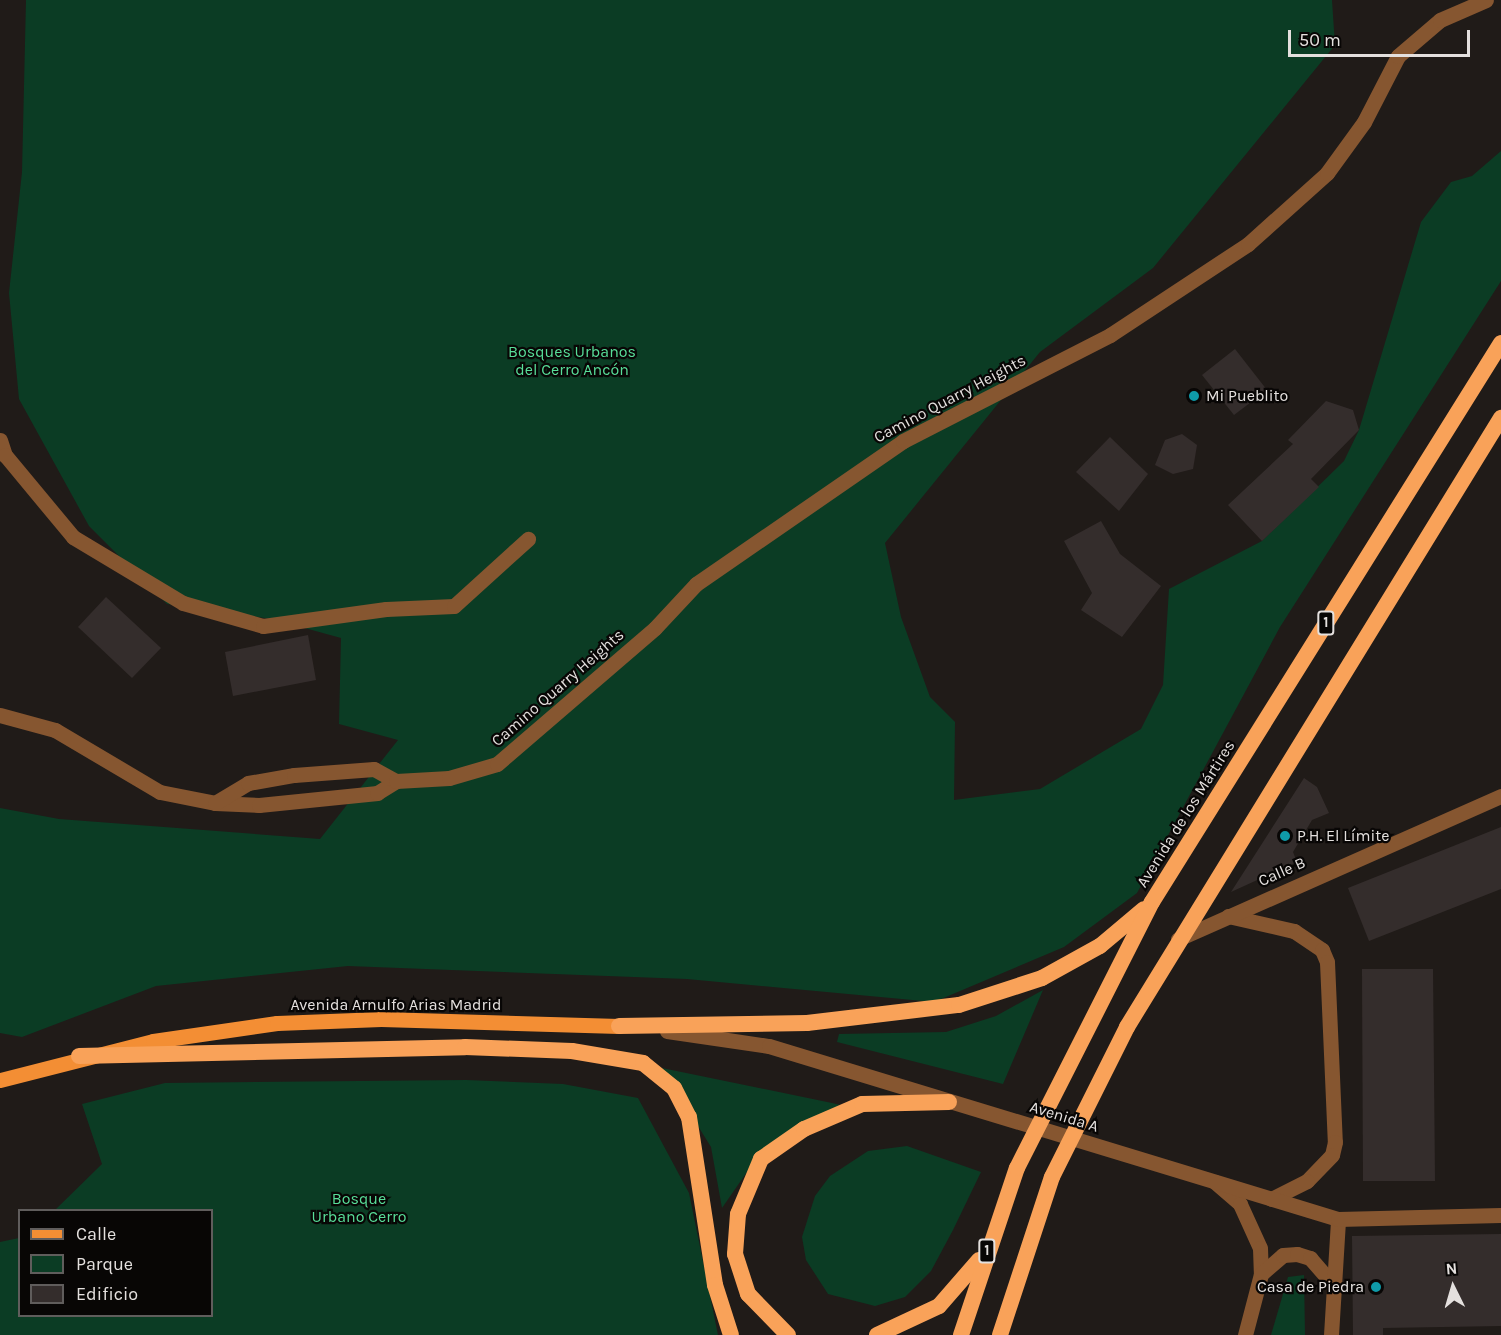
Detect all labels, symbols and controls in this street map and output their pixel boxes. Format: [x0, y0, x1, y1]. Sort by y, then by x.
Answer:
scale bar [1291, 18, 1472, 56]
text: 50 m [1299, 29, 1341, 51]
park label: Bosques Urbanos del Cerro Ancón [508, 342, 636, 380]
street label: Camino Quarry Heights [871, 351, 1029, 447]
place label: Mi Pueblito [1206, 386, 1288, 406]
marker: Mi Pueblito [1187, 389, 1201, 403]
road number: 1 [1317, 611, 1335, 635]
street label: Camino Quarry Heights [488, 625, 628, 751]
street label: Avenida de los Mártires [1133, 737, 1239, 891]
place label: P.H. El Límite [1297, 826, 1390, 846]
marker: P.H. El Límite [1278, 829, 1292, 843]
street label: Calle B [1255, 853, 1309, 891]
street label: Avenida Arnulfo Arias Madrid [290, 995, 502, 1015]
street label: Avenida A [1027, 1097, 1101, 1137]
park label: Bosque Urbano Cerro [311, 1189, 407, 1227]
legend [18, 1209, 213, 1317]
text: Calle [76, 1223, 116, 1245]
road number: 1 [978, 1239, 996, 1263]
text: Parque [76, 1253, 133, 1275]
north arrow [1423, 1257, 1483, 1317]
text: N [1445, 1259, 1458, 1279]
place label: Casa de Piedra [1257, 1277, 1364, 1297]
marker: Casa de Piedra [1369, 1280, 1383, 1294]
text: Edificio [76, 1283, 138, 1305]

